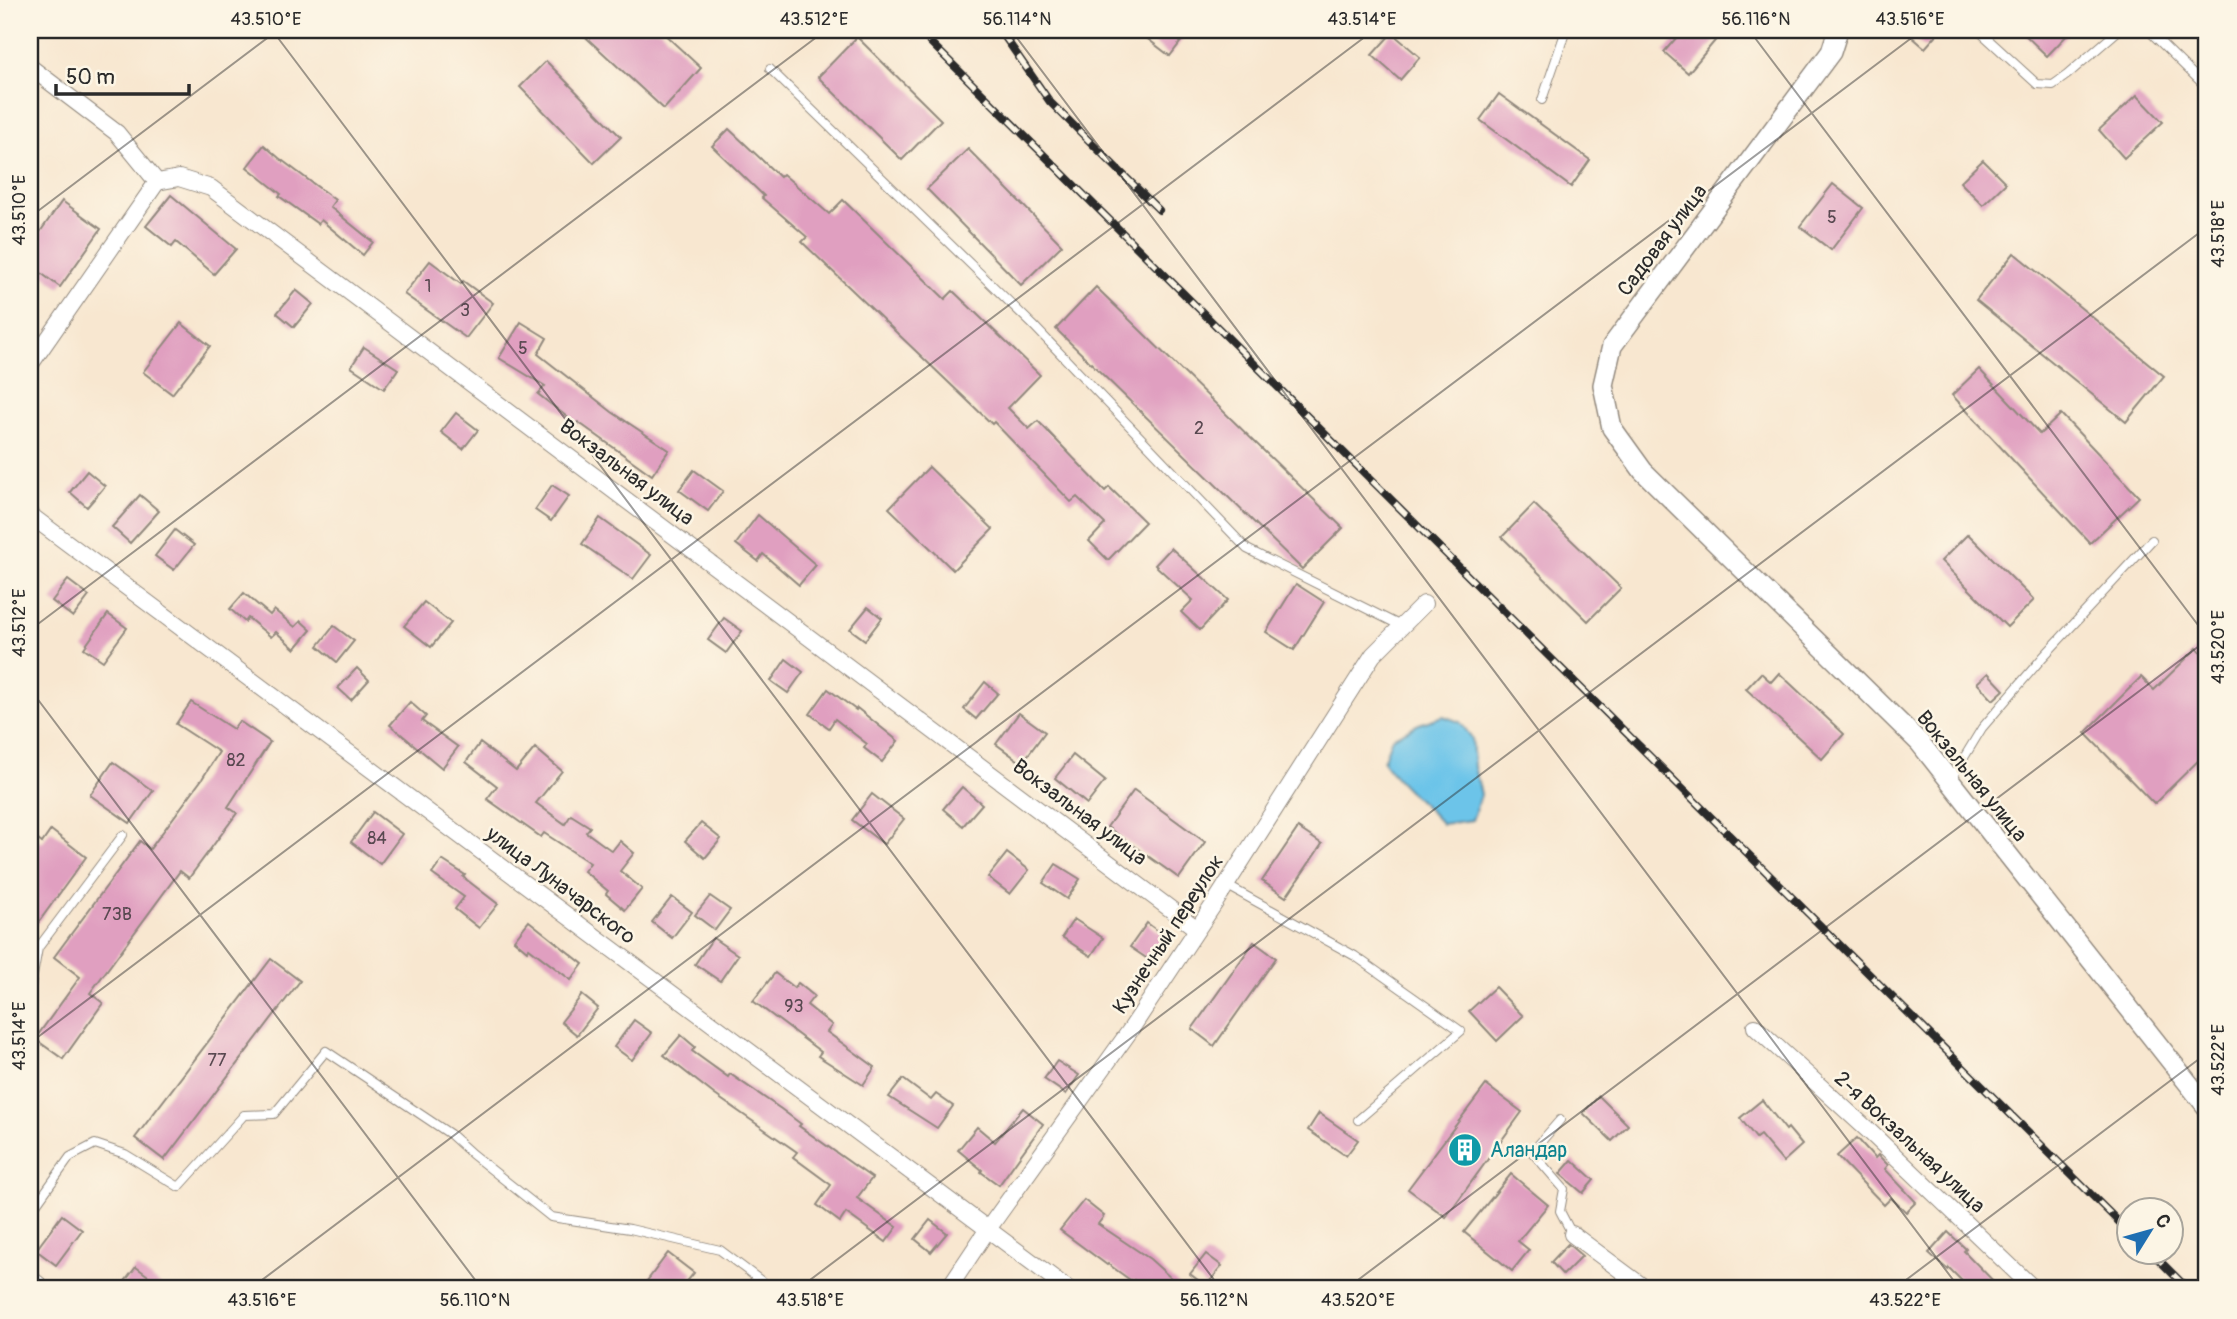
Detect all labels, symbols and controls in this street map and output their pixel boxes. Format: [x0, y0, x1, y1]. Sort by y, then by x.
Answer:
text: 43.510°E [231, 8, 301, 31]
text: 43.512°E [780, 8, 848, 31]
text: 56.114°N [983, 8, 1051, 31]
text: 43.514°E [1328, 8, 1396, 31]
text: 56.116°N [1722, 8, 1790, 31]
text: 43.516°E [1876, 8, 1944, 31]
scale bar [56, 52, 189, 96]
text: 50 m [66, 64, 115, 91]
text: 43.510°E [8, 175, 31, 245]
street label: Садовая улица [1611, 179, 1713, 302]
text: 43.518°E [2207, 200, 2230, 268]
house number: 5 [1827, 206, 1837, 229]
house number: 1 [424, 275, 432, 298]
house number: 3 [460, 299, 470, 322]
house number: 5 [518, 337, 528, 360]
street label: Вокзальная улица [554, 413, 699, 532]
house number: 2 [1194, 417, 1204, 440]
text: 43.512°E [8, 589, 31, 657]
text: 43.520°E [2207, 610, 2230, 684]
street label: Вокзальная улица [1910, 705, 2033, 848]
house number: 82 [226, 749, 246, 772]
street label: Вокзальная улица [1007, 753, 1152, 872]
street label: улица Луначарского [480, 820, 641, 950]
house number: 84 [367, 827, 387, 850]
street label: Кузнечный переулок [1107, 849, 1230, 1019]
house number: 73В [102, 903, 132, 926]
house number: 93 [784, 995, 804, 1018]
text: 43.514°E [8, 1002, 31, 1070]
text: 43.522°E [2207, 1024, 2230, 1096]
house number: 77 [207, 1049, 227, 1072]
street label: 2-я Вокзальная улица [1829, 1065, 1991, 1219]
building icon: Аландар [1446, 1131, 1484, 1169]
place label: Аландар [1490, 1137, 1567, 1164]
north arrow [2114, 1196, 2184, 1266]
text: С [2150, 1209, 2176, 1233]
text: 43.516°E [228, 1289, 296, 1312]
text: 56.110°N [440, 1289, 510, 1312]
text: 43.518°E [776, 1289, 844, 1312]
text: 56.112°N [1180, 1289, 1248, 1312]
text: 43.520°E [1321, 1289, 1395, 1312]
text: 43.522°E [1869, 1289, 1941, 1312]

